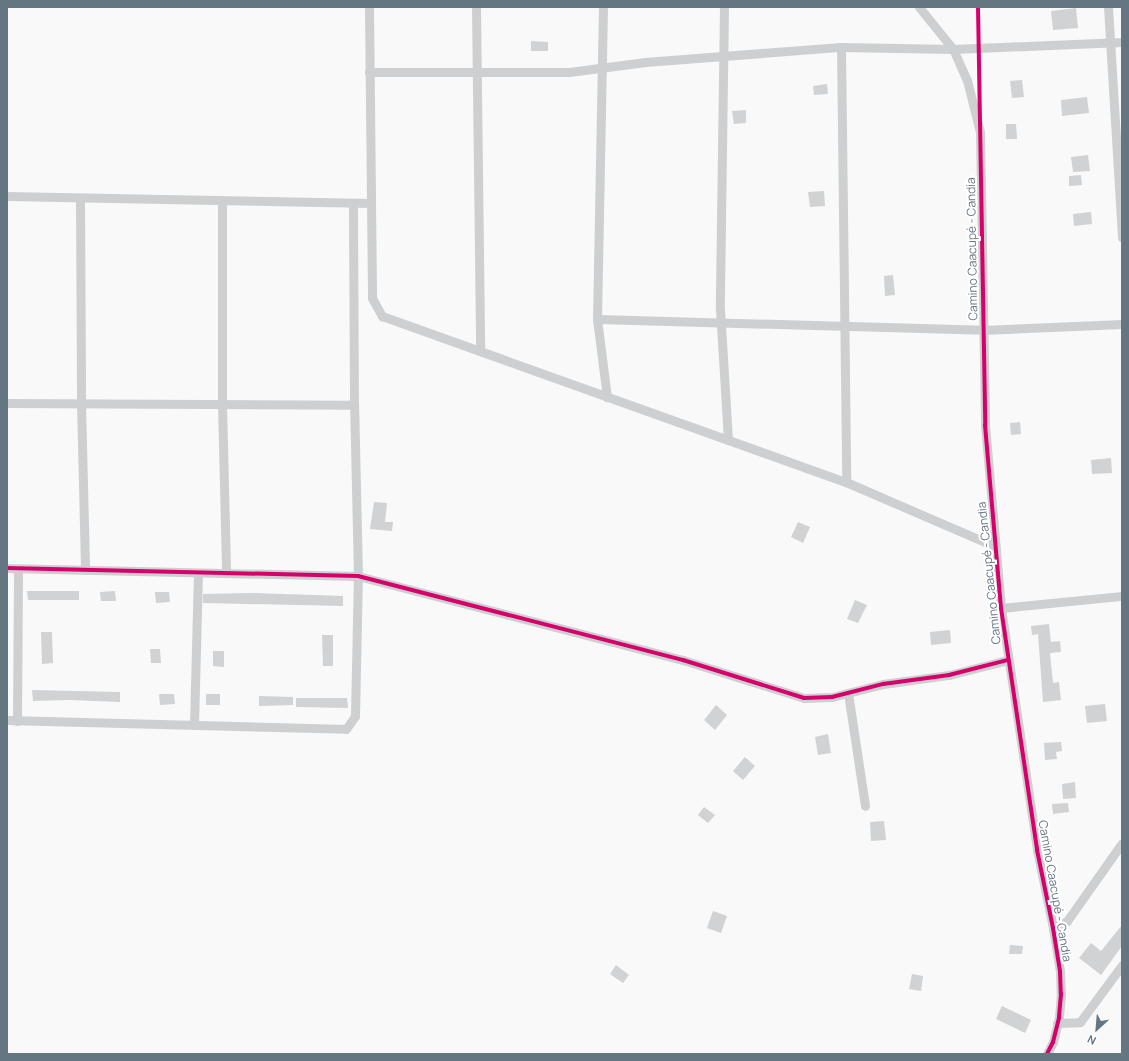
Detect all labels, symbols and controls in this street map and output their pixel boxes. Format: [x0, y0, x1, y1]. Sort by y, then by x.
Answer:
street label: Camino Caacupé - Candia [964, 177, 980, 321]
street label: Camino Caacupé - Candia [974, 501, 1004, 645]
street label: Camino Caacupé - Candia [1035, 819, 1075, 963]
north arrow [1077, 1009, 1117, 1049]
text: N [1085, 1032, 1098, 1049]

